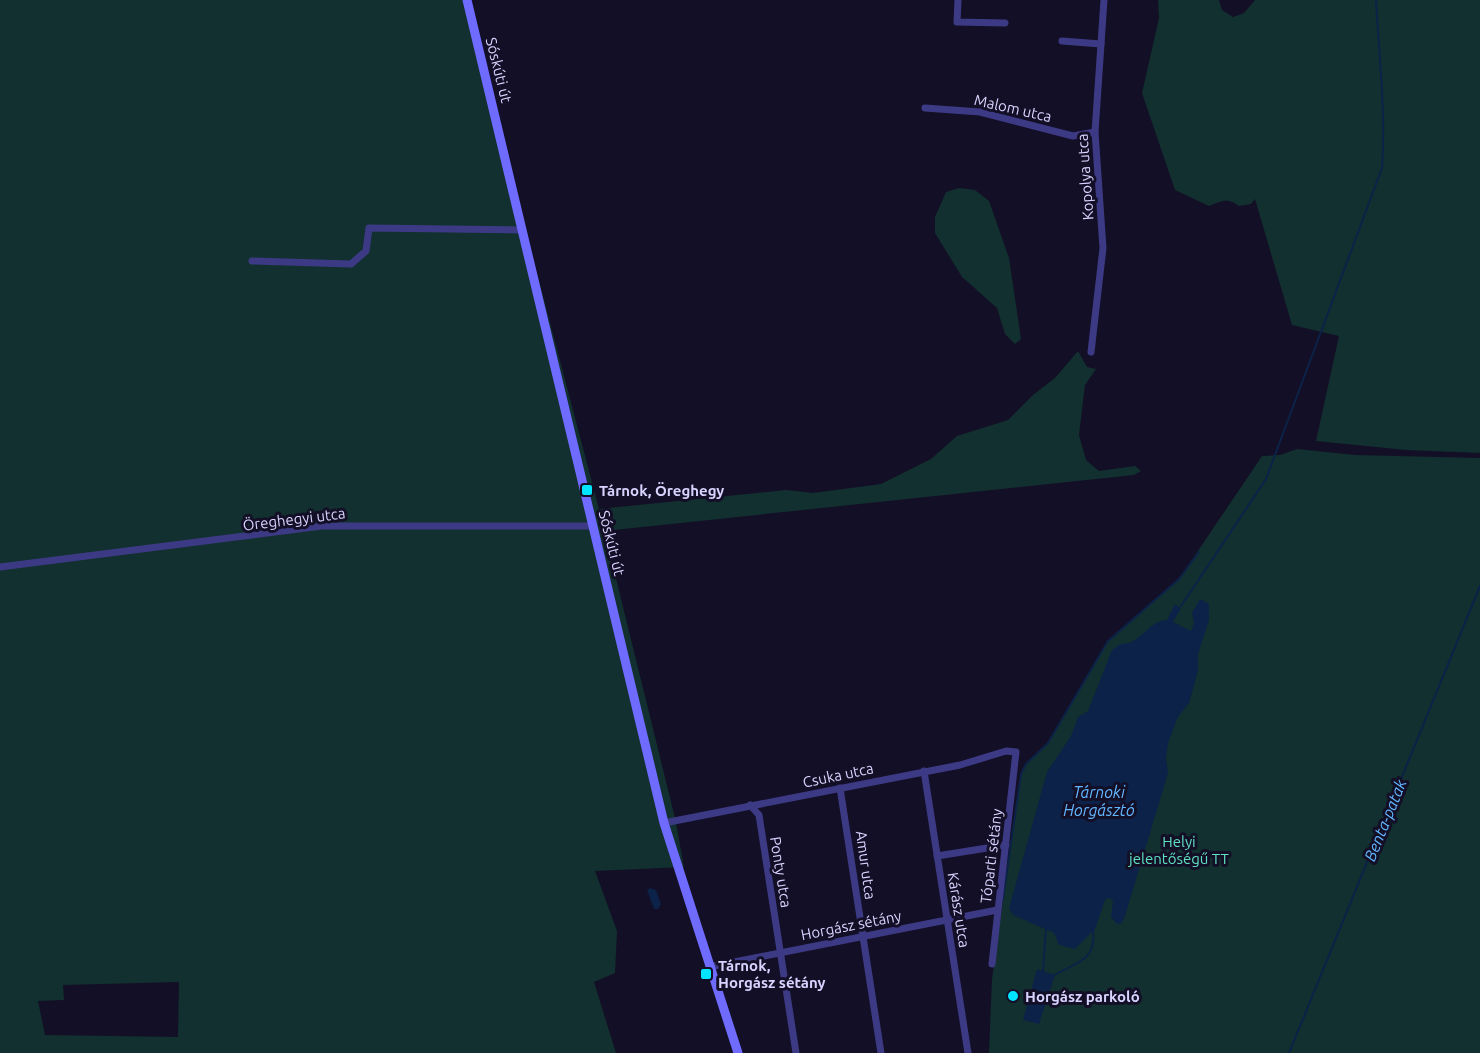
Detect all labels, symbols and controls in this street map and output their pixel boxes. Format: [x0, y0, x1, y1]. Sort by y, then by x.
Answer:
street label: Sóskúti út [483, 36, 515, 105]
street label: Malom utca [973, 91, 1053, 125]
street label: Kopolya utca [1073, 133, 1097, 221]
place label: Tárnok, Öreghegy [599, 482, 724, 499]
marker: Tárnok, Öreghegy [580, 483, 594, 497]
street label: Öreghegyi utca [242, 504, 346, 534]
street label: Sóskúti út [596, 509, 628, 578]
street label: Csuka utca [801, 759, 875, 791]
water label: Benta-patak [1360, 776, 1410, 864]
water label: Tárnoki Horgásztó [1063, 783, 1135, 819]
street label: Tóparti sétány [977, 808, 1005, 904]
street label: Amur utca [853, 829, 879, 901]
park label: Helyi jelentőségű TT [1128, 833, 1230, 867]
street label: Ponty utca [767, 835, 795, 909]
street label: Kárász utca [945, 871, 973, 949]
street label: Horgász sétány [799, 907, 903, 943]
place label: Tárnok, Horgász sétány [718, 957, 825, 991]
marker: Tárnok, Horgász sétány [699, 967, 713, 981]
place label: Horgász parkoló [1025, 988, 1140, 1005]
marker: Horgász parkoló [1006, 989, 1020, 1003]

